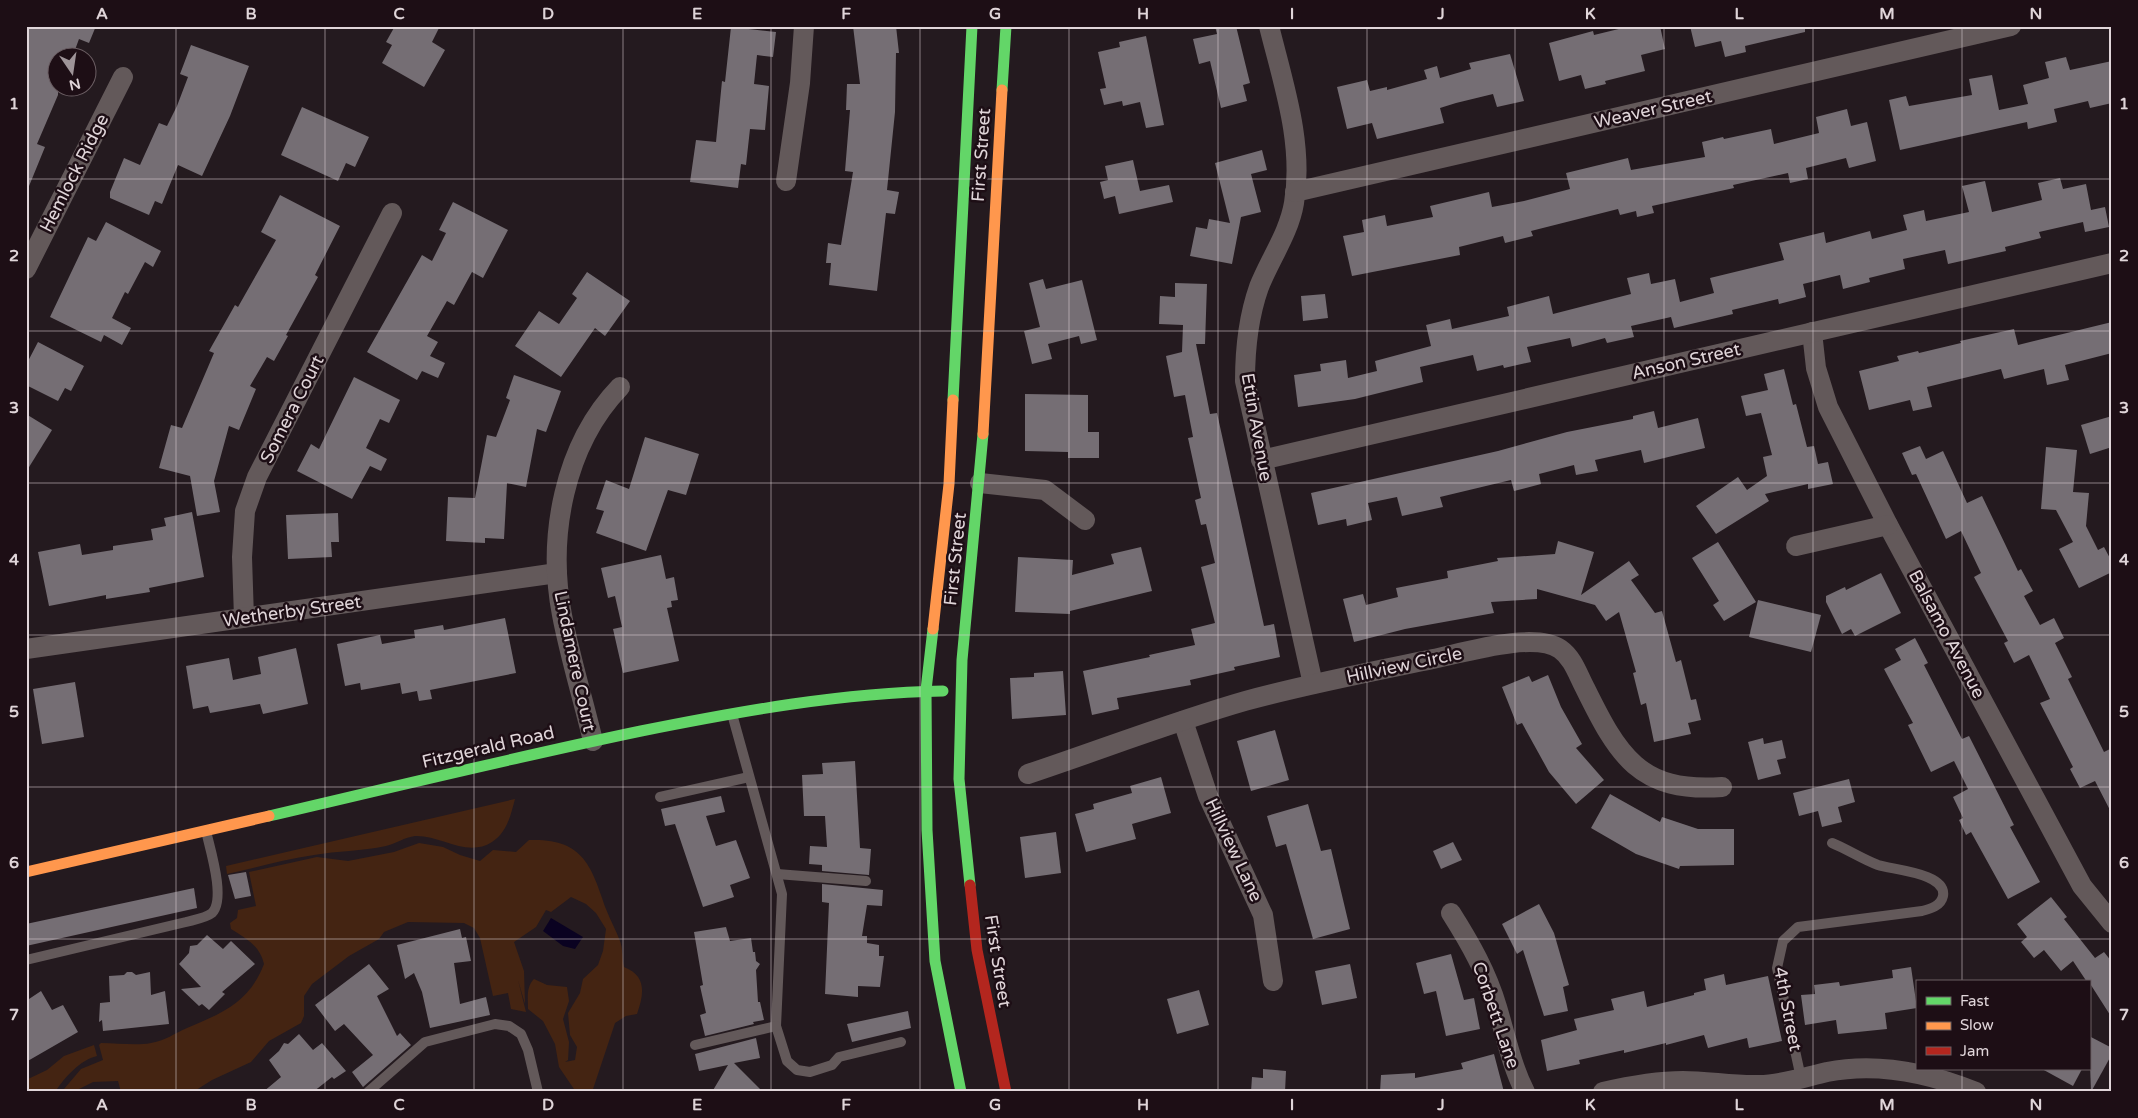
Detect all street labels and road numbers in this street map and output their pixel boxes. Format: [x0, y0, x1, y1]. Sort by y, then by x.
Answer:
street label: Weaver Street [1592, 85, 1714, 133]
street label: First Street [967, 107, 995, 203]
street label: Hemlock Ridge [35, 110, 113, 236]
street label: Anson Street [1629, 338, 1743, 384]
street label: Somera Court [255, 351, 329, 467]
street label: Ettin Avenue [1237, 371, 1277, 483]
street label: First Street [939, 511, 971, 607]
street label: Balsamo Avenue [1904, 566, 1990, 702]
street label: Lindamere Court [549, 589, 601, 734]
street label: Wetherby Street [221, 590, 363, 632]
street label: Hillview Circle [1344, 642, 1464, 688]
street label: Fitzgerald Road [420, 721, 556, 773]
street label: Hillview Lane [1200, 795, 1268, 905]
street label: First Street [980, 913, 1016, 1009]
street label: Corbett Lane [1467, 959, 1525, 1071]
street label: 4th Street [1769, 965, 1807, 1053]

